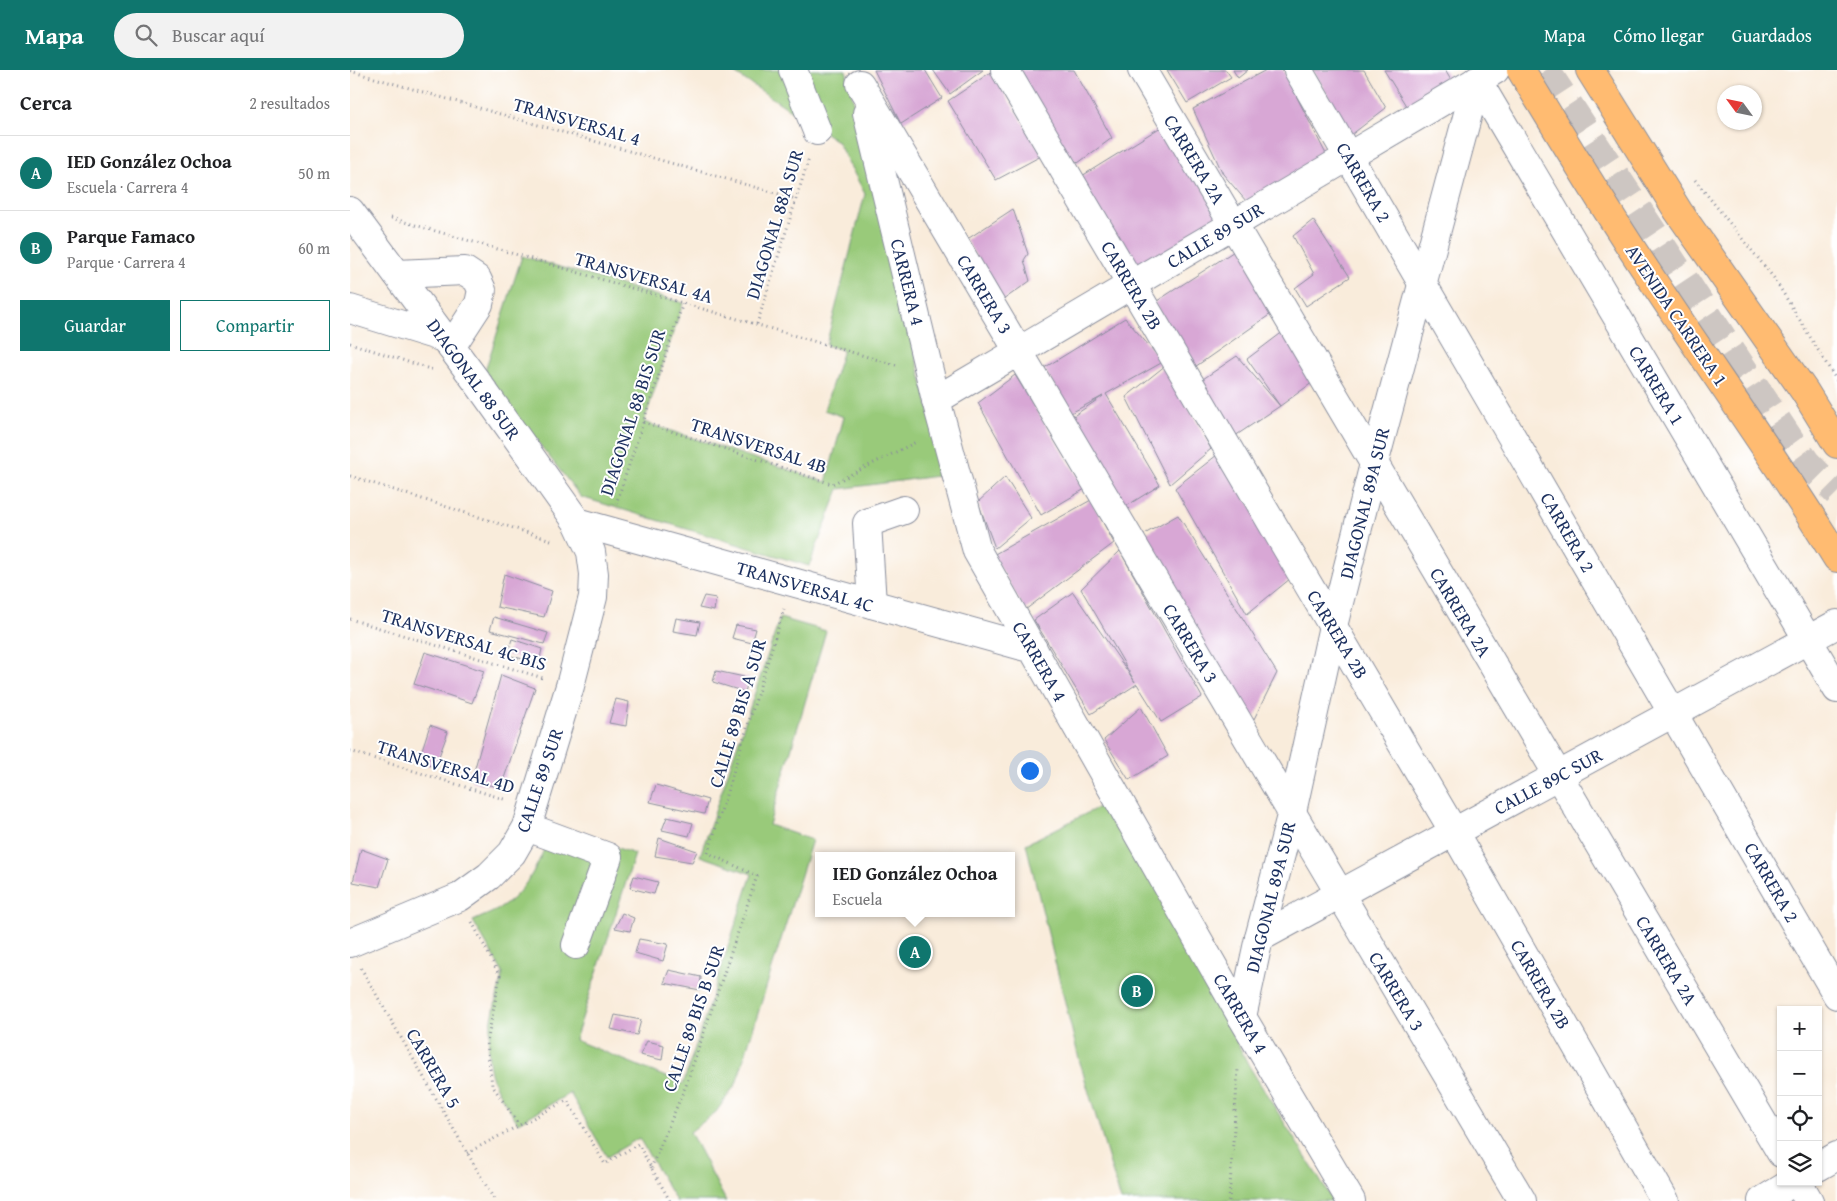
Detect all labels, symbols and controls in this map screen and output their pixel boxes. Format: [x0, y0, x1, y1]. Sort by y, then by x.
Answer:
search box [114, 13, 464, 58]
text: Mapa [25, 18, 84, 53]
icon: search [132, 21, 160, 49]
text: Buscar aquí [172, 21, 265, 49]
text: Mapa [1544, 22, 1586, 49]
text: Cómo llegar [1614, 22, 1704, 49]
text: Guardados [1732, 22, 1812, 49]
north arrow [1717, 85, 1762, 130]
text: Cerca [20, 87, 72, 118]
street label: TRANSVERSAL 4 [510, 89, 644, 153]
text: 2 resultados [249, 91, 330, 115]
street label: CARRERA 2A [1157, 109, 1233, 210]
street label: CARRERA 2 [1330, 137, 1398, 227]
street label: DIAGONAL 88A SUR [738, 146, 810, 302]
text: IED González Ochoa [67, 147, 232, 175]
text: A [31, 161, 41, 185]
text: 50 m [298, 161, 330, 185]
text: Escuela · Carrera 4 [67, 175, 188, 199]
street label: CALLE 89 SUR [1161, 195, 1269, 275]
text: Parque Famaco [67, 222, 195, 250]
street label: CARRERA 2B [1094, 235, 1170, 335]
text: B [31, 236, 41, 260]
text: 60 m [298, 236, 330, 260]
street label: CARRERA 4 [884, 236, 932, 328]
street label: AVENIDA CARRERA 1 [1621, 240, 1733, 390]
street label: TRANSVERSAL 4A [572, 244, 717, 310]
street label: CARRERA 3 [950, 249, 1020, 339]
text: Parque · Carrera 4 [67, 250, 186, 274]
button: Guardar [20, 300, 170, 351]
button: Compartir [180, 300, 330, 351]
street label: DIAGONAL 88 SUR [420, 313, 528, 446]
street label: DIAGONAL 88 BIS SUR [592, 325, 672, 499]
street label: CARRERA 1 [1624, 341, 1690, 429]
street label: TRANSVERSAL 4B [687, 410, 831, 480]
street label: DIAGONAL 89A SUR [1332, 424, 1396, 582]
street label: CARRERA 2 [1534, 487, 1602, 577]
street label: TRANSVERSAL 4C [733, 553, 877, 619]
street label: CARRERA 2A [1423, 562, 1499, 663]
street label: CARRERA 2B [1300, 584, 1376, 684]
street label: CARRERA 3 [1156, 598, 1226, 688]
street label: TRANSVERSAL 4C BIS [378, 601, 550, 677]
street label: CARRERA 4 [1006, 616, 1074, 706]
street label: CALLE 89 BIS A SUR [701, 635, 773, 791]
street label: CALLE 89 SUR [508, 724, 570, 836]
street label: TRANSVERSAL 4D [374, 732, 518, 800]
street label: CALLE 89C SUR [1489, 741, 1607, 821]
your location [1017, 758, 1043, 784]
street label: DIAGONAL 89A SUR [1238, 818, 1302, 976]
street label: CARRERA 2 [1738, 837, 1806, 927]
popup [815, 852, 1015, 917]
text: IED González Ochoa [833, 859, 997, 887]
text: Escuela [833, 887, 882, 911]
street label: CARRERA 2A [1629, 910, 1705, 1011]
pin: A [899, 933, 931, 971]
street label: CARRERA 2B [1504, 934, 1578, 1034]
street label: CALLE 89 BIS B SUR [655, 941, 731, 1095]
street label: CARRERA 3 [1362, 946, 1432, 1036]
street label: CARRERA 4 [1207, 968, 1275, 1058]
pin: B [1121, 972, 1153, 1010]
map controls [1777, 1006, 1822, 1186]
button: + [1777, 1006, 1822, 1051]
street label: CARRERA 5 [400, 1023, 468, 1113]
button: − [1777, 1051, 1822, 1096]
button: locate [1777, 1096, 1822, 1141]
button: layers [1777, 1141, 1822, 1186]

